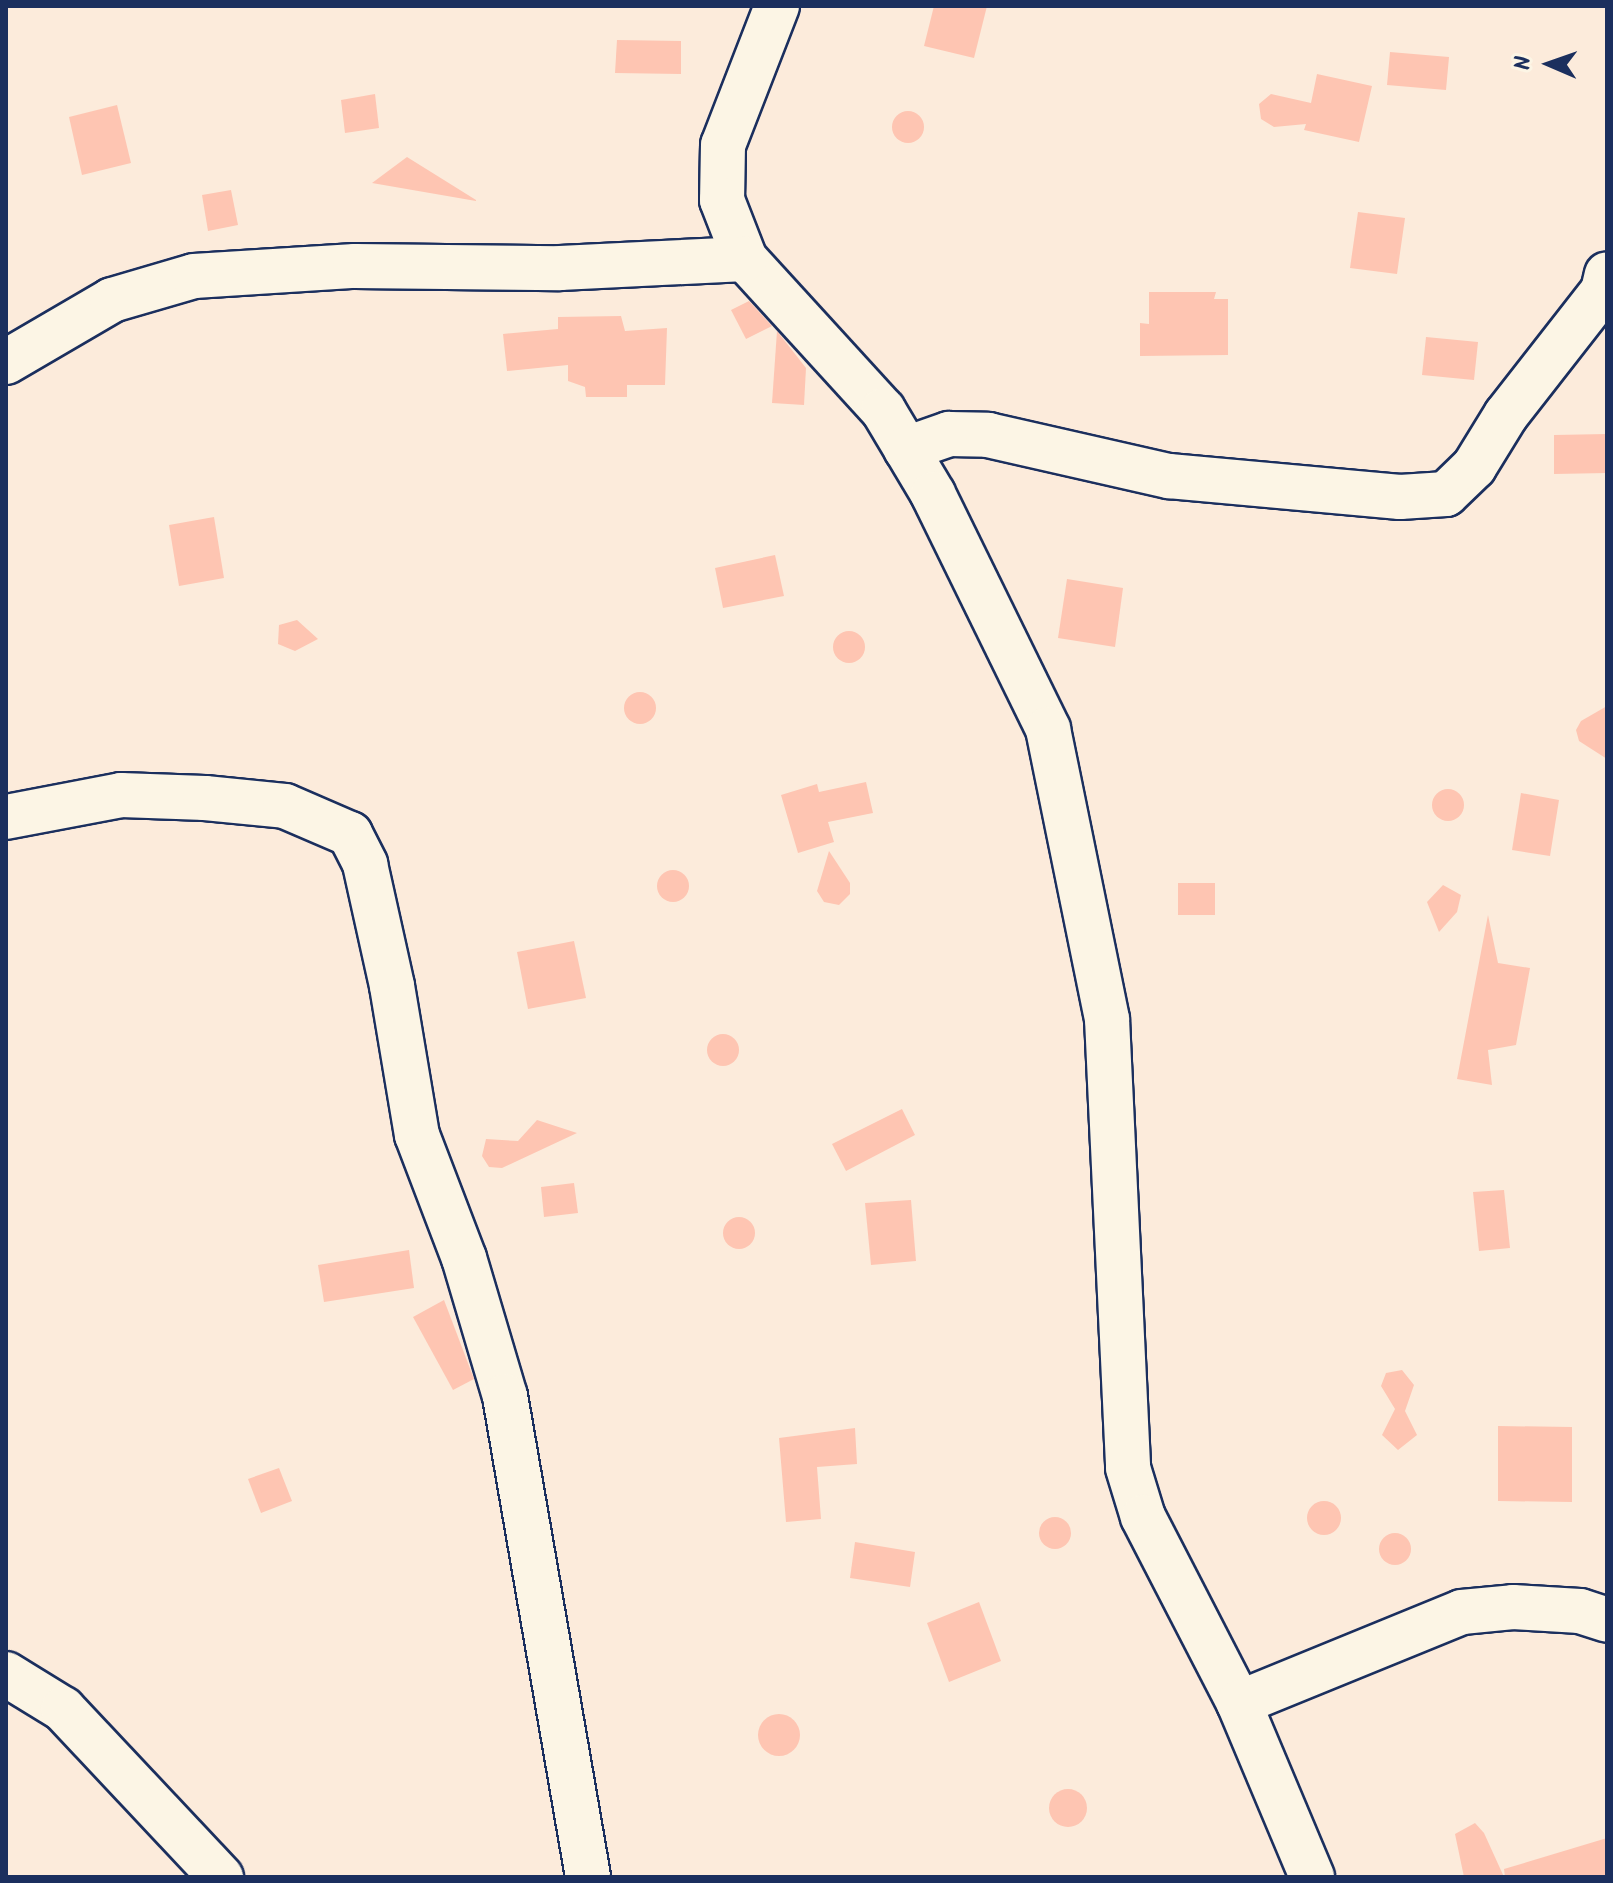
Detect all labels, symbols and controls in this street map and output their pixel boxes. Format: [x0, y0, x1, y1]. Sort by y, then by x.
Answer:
north arrow [1509, 24, 1589, 104]
text: N [1507, 56, 1542, 71]

